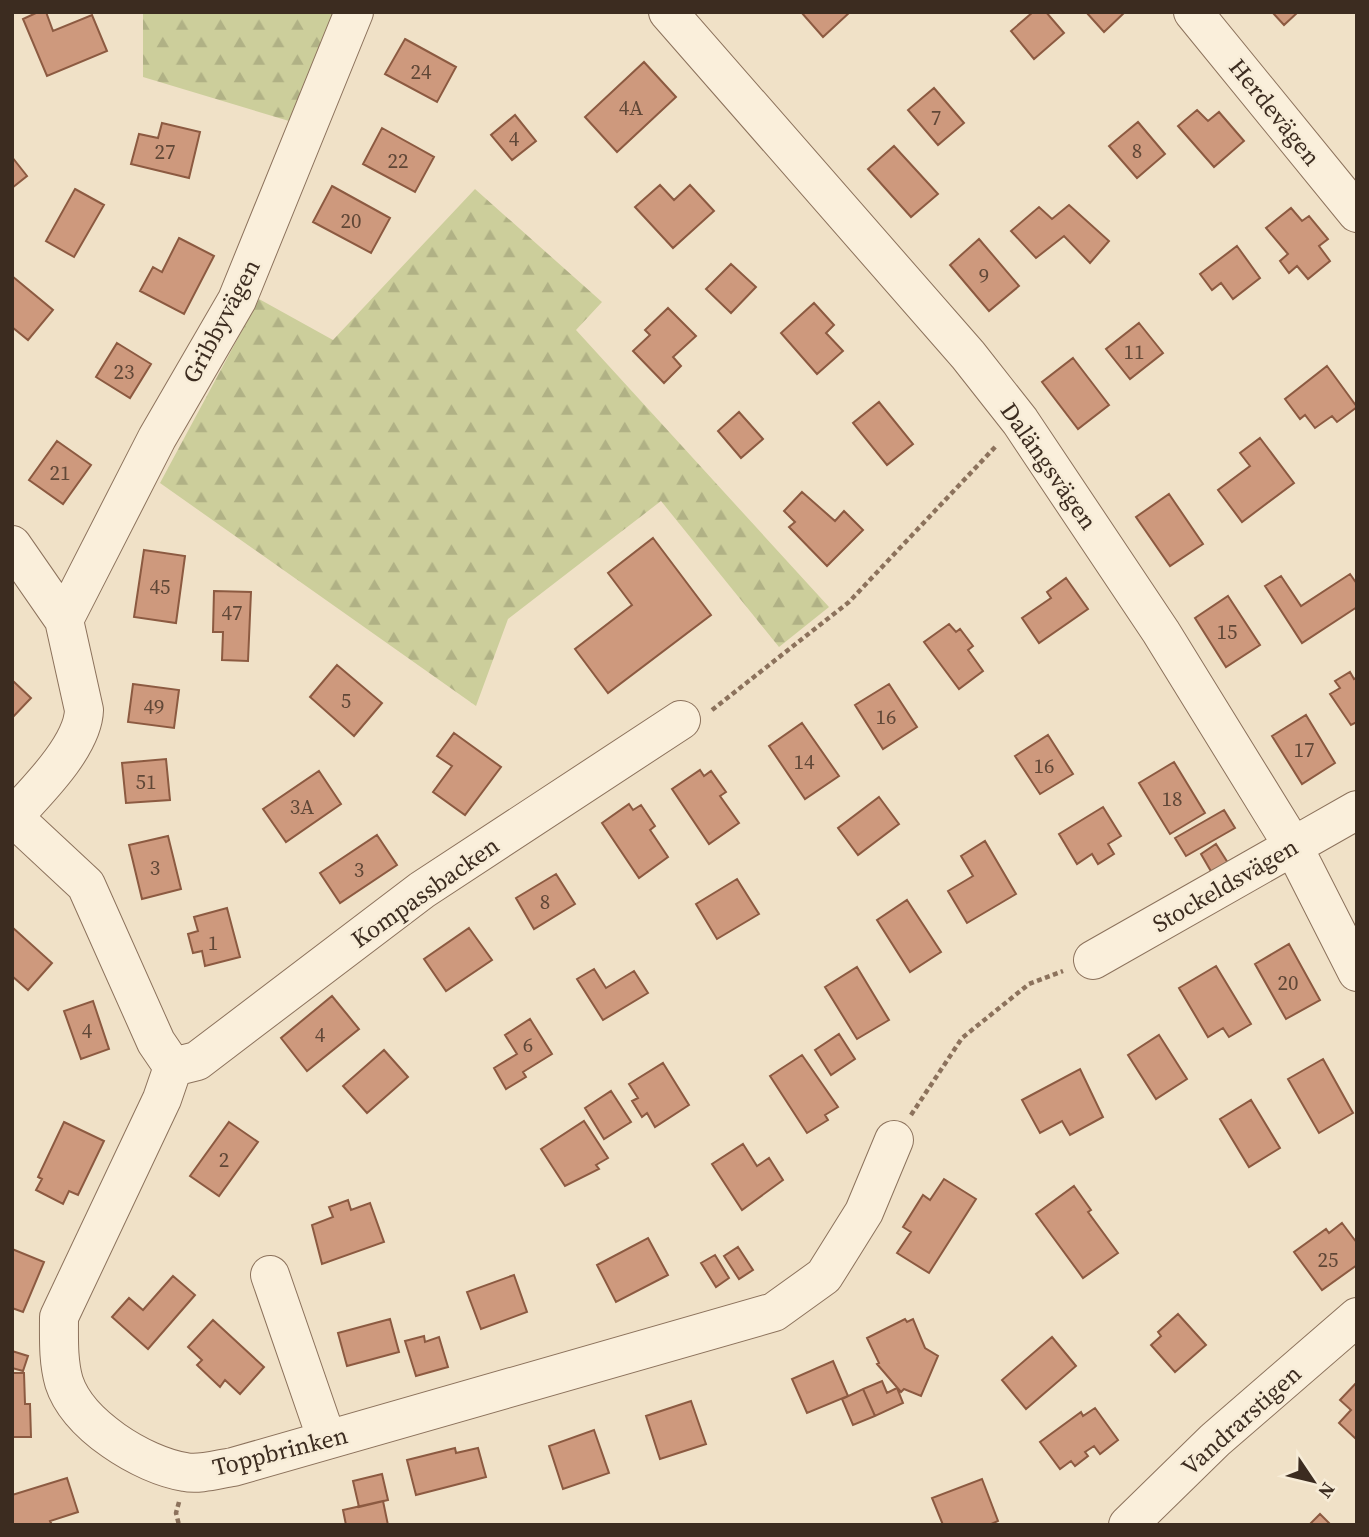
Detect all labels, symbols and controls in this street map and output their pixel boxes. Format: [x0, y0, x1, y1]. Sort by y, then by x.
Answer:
street label: Herdevägen [1222, 52, 1328, 172]
house number: 24 [411, 57, 432, 86]
house number: 4A [619, 93, 643, 122]
house number: 7 [931, 103, 941, 132]
house number: 4 [509, 124, 520, 153]
house number: 8 [1132, 136, 1142, 165]
house number: 27 [155, 137, 176, 166]
house number: 22 [388, 146, 409, 175]
house number: 20 [341, 206, 362, 235]
street label: Gribbyvägen [174, 253, 268, 389]
house number: 9 [979, 261, 989, 290]
house number: 11 [1124, 337, 1145, 366]
house number: 23 [114, 357, 135, 386]
street label: Dalängsvägen [993, 396, 1105, 536]
house number: 21 [50, 458, 71, 487]
house number: 45 [150, 572, 171, 601]
house number: 47 [222, 598, 243, 627]
house number: 15 [1217, 617, 1238, 646]
house number: 5 [341, 686, 351, 715]
house number: 49 [144, 692, 165, 721]
house number: 16 [876, 702, 897, 731]
house number: 17 [1294, 735, 1315, 764]
house number: 14 [794, 747, 815, 776]
house number: 16 [1034, 751, 1055, 780]
house number: 51 [136, 767, 157, 796]
house number: 18 [1162, 784, 1183, 813]
house number: 3A [290, 792, 314, 821]
street label: Kompassbacken [344, 829, 506, 955]
street label: Stockeldsvägen [1146, 830, 1304, 940]
house number: 3 [150, 853, 160, 882]
house number: 3 [354, 855, 364, 884]
house number: 8 [540, 887, 550, 916]
house number: 1 [208, 928, 218, 957]
house number: 20 [1278, 968, 1299, 997]
house number: 4 [82, 1016, 93, 1045]
house number: 4 [315, 1020, 326, 1049]
house number: 6 [523, 1030, 533, 1059]
house number: 2 [219, 1145, 229, 1174]
house number: 25 [1318, 1245, 1339, 1274]
street label: Vandrarstigen [1174, 1357, 1308, 1483]
street label: Toppbrinken [209, 1418, 351, 1484]
north arrow [1278, 1446, 1348, 1516]
text: N [1312, 1478, 1342, 1504]

